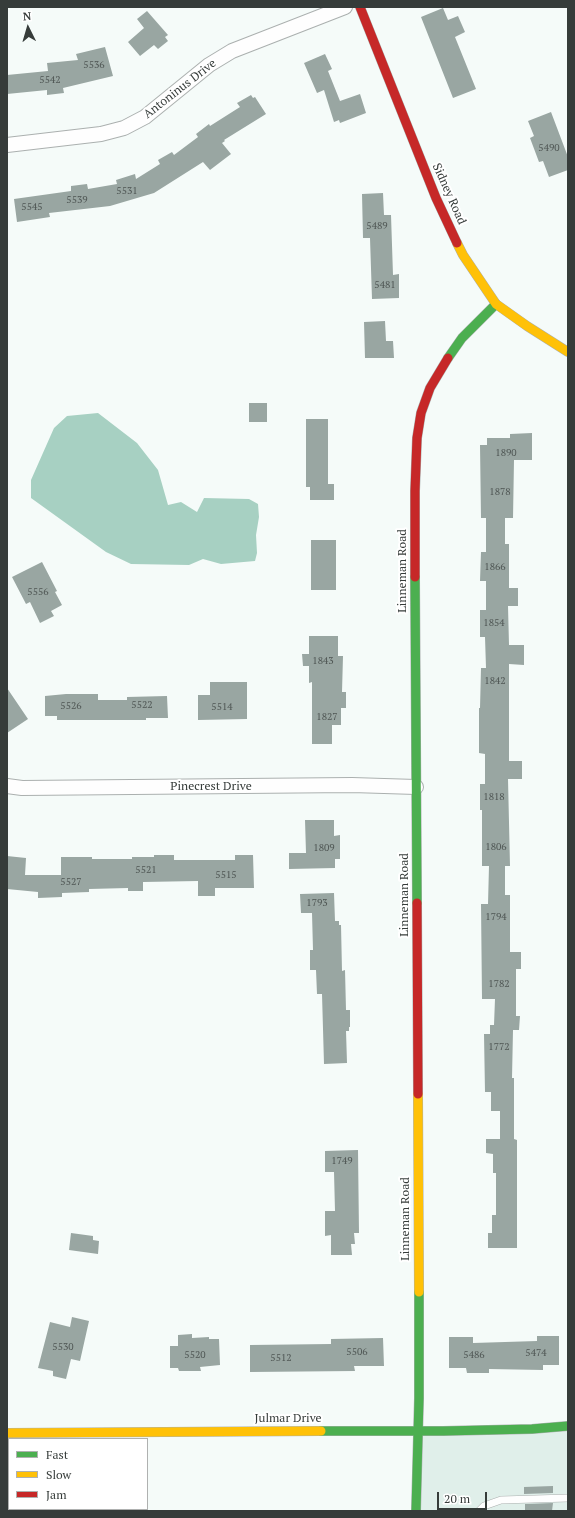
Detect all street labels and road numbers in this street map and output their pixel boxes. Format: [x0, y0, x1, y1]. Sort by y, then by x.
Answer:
street label: Antoninus Drive [141, 56, 219, 122]
street label: Sidney Road [429, 161, 469, 227]
street label: Linneman Road [396, 529, 410, 613]
street label: Pinecrest Drive [170, 780, 252, 794]
street label: Linneman Road [398, 853, 412, 937]
street label: Linneman Road [399, 1177, 413, 1261]
street label: Julmar Drive [254, 1412, 322, 1426]

